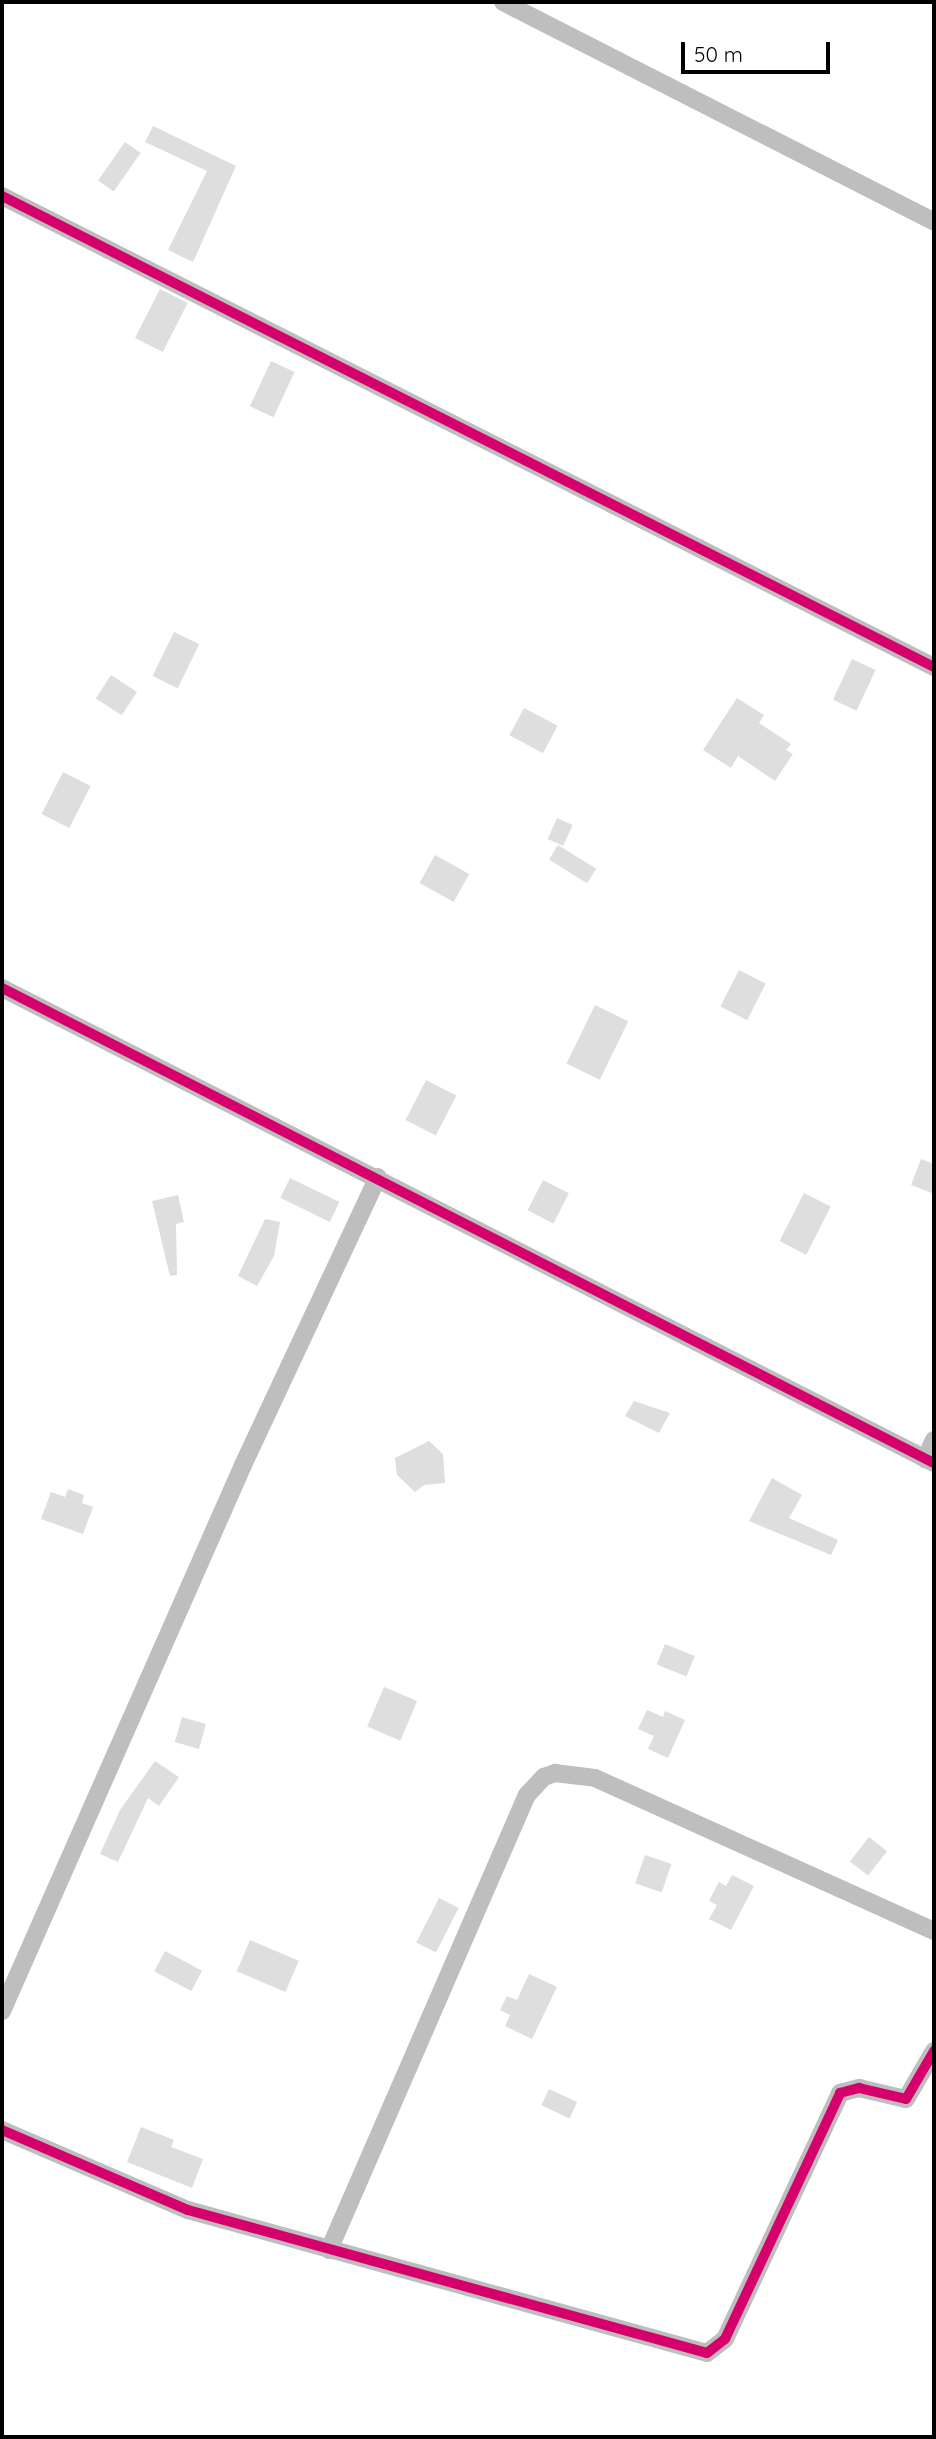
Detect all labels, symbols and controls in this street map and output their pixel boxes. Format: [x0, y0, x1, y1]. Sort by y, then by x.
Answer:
scale bar [684, 28, 833, 72]
text: 50 m [694, 41, 743, 67]

